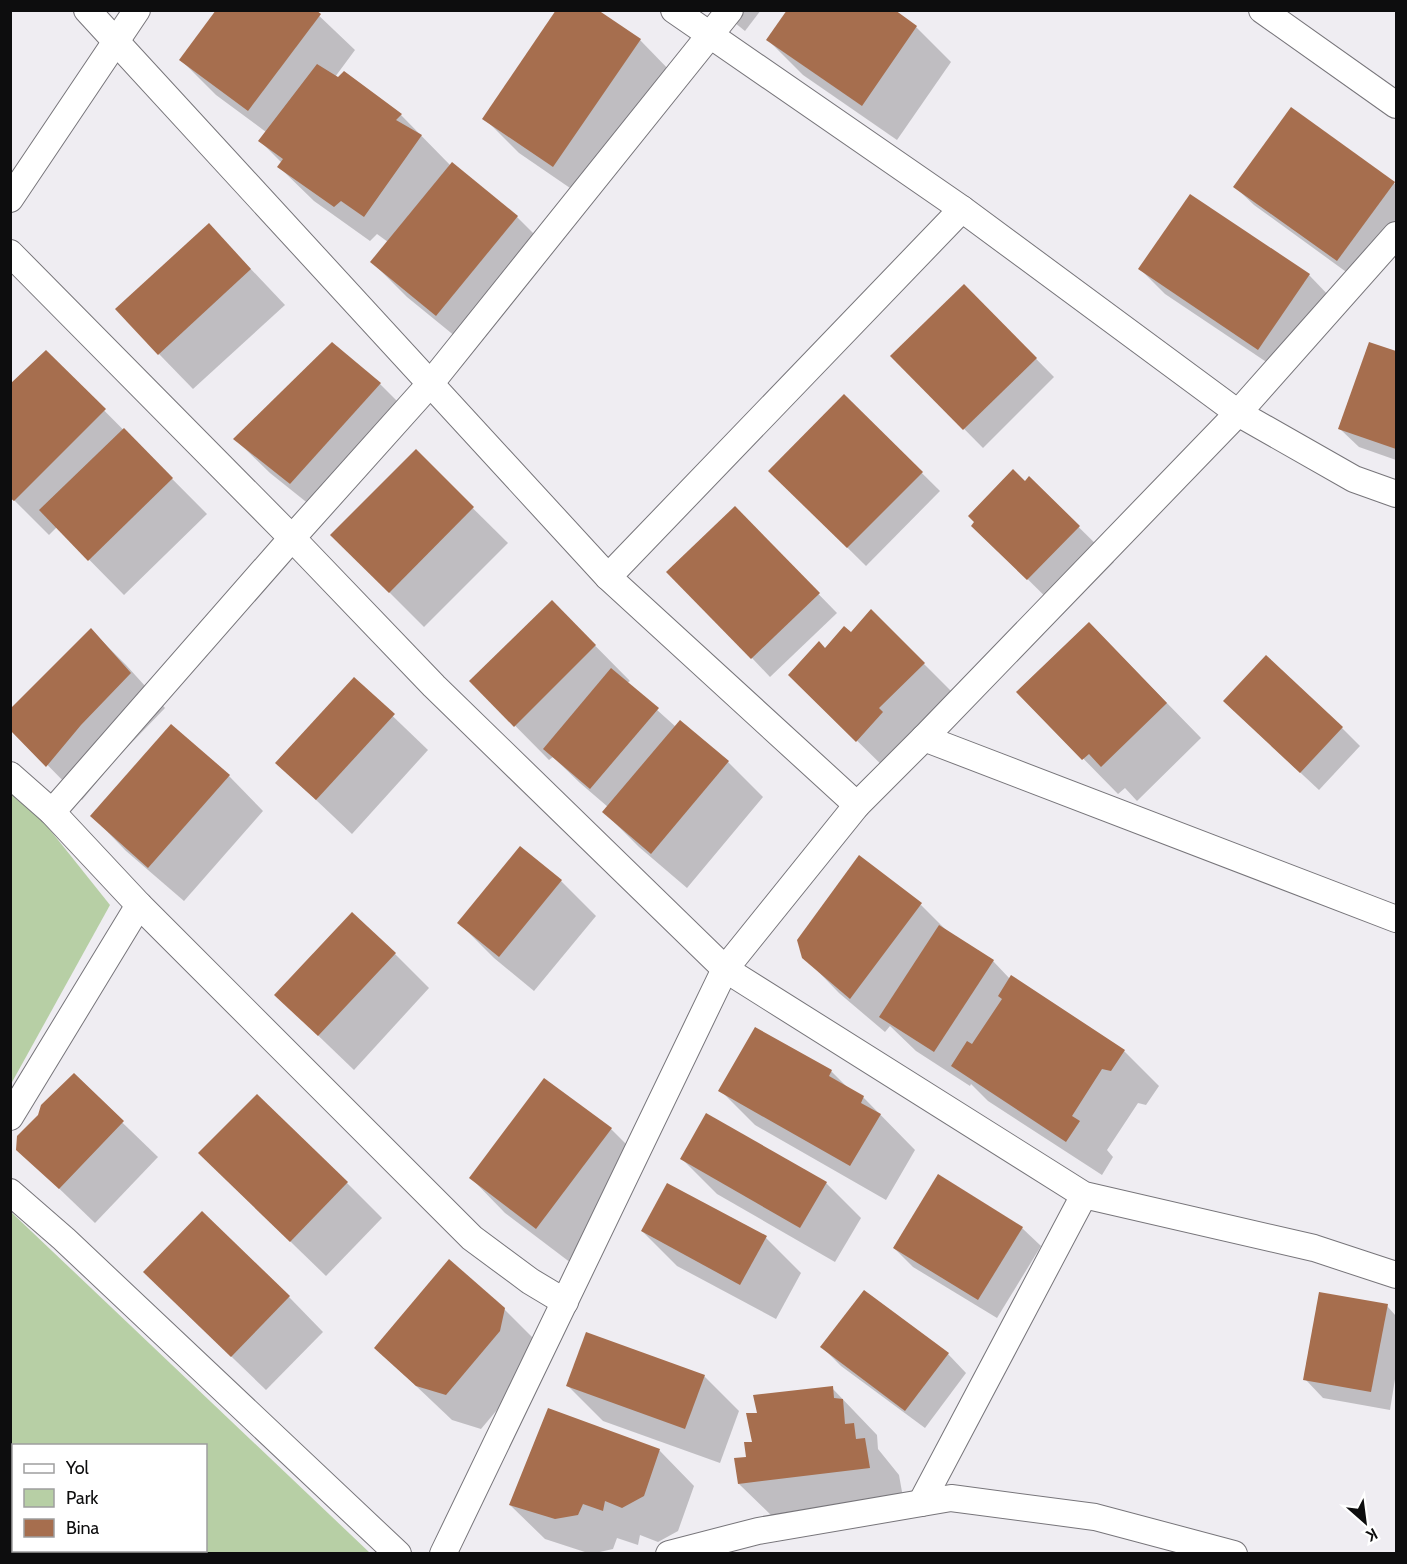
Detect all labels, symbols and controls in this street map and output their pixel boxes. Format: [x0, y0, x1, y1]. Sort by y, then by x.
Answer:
legend [12, 1444, 207, 1552]
text: Yol [65, 1457, 90, 1479]
text: Park [66, 1487, 99, 1509]
north arrow [1335, 1492, 1395, 1552]
text: Bina [66, 1517, 100, 1539]
text: K [1363, 1524, 1381, 1546]

